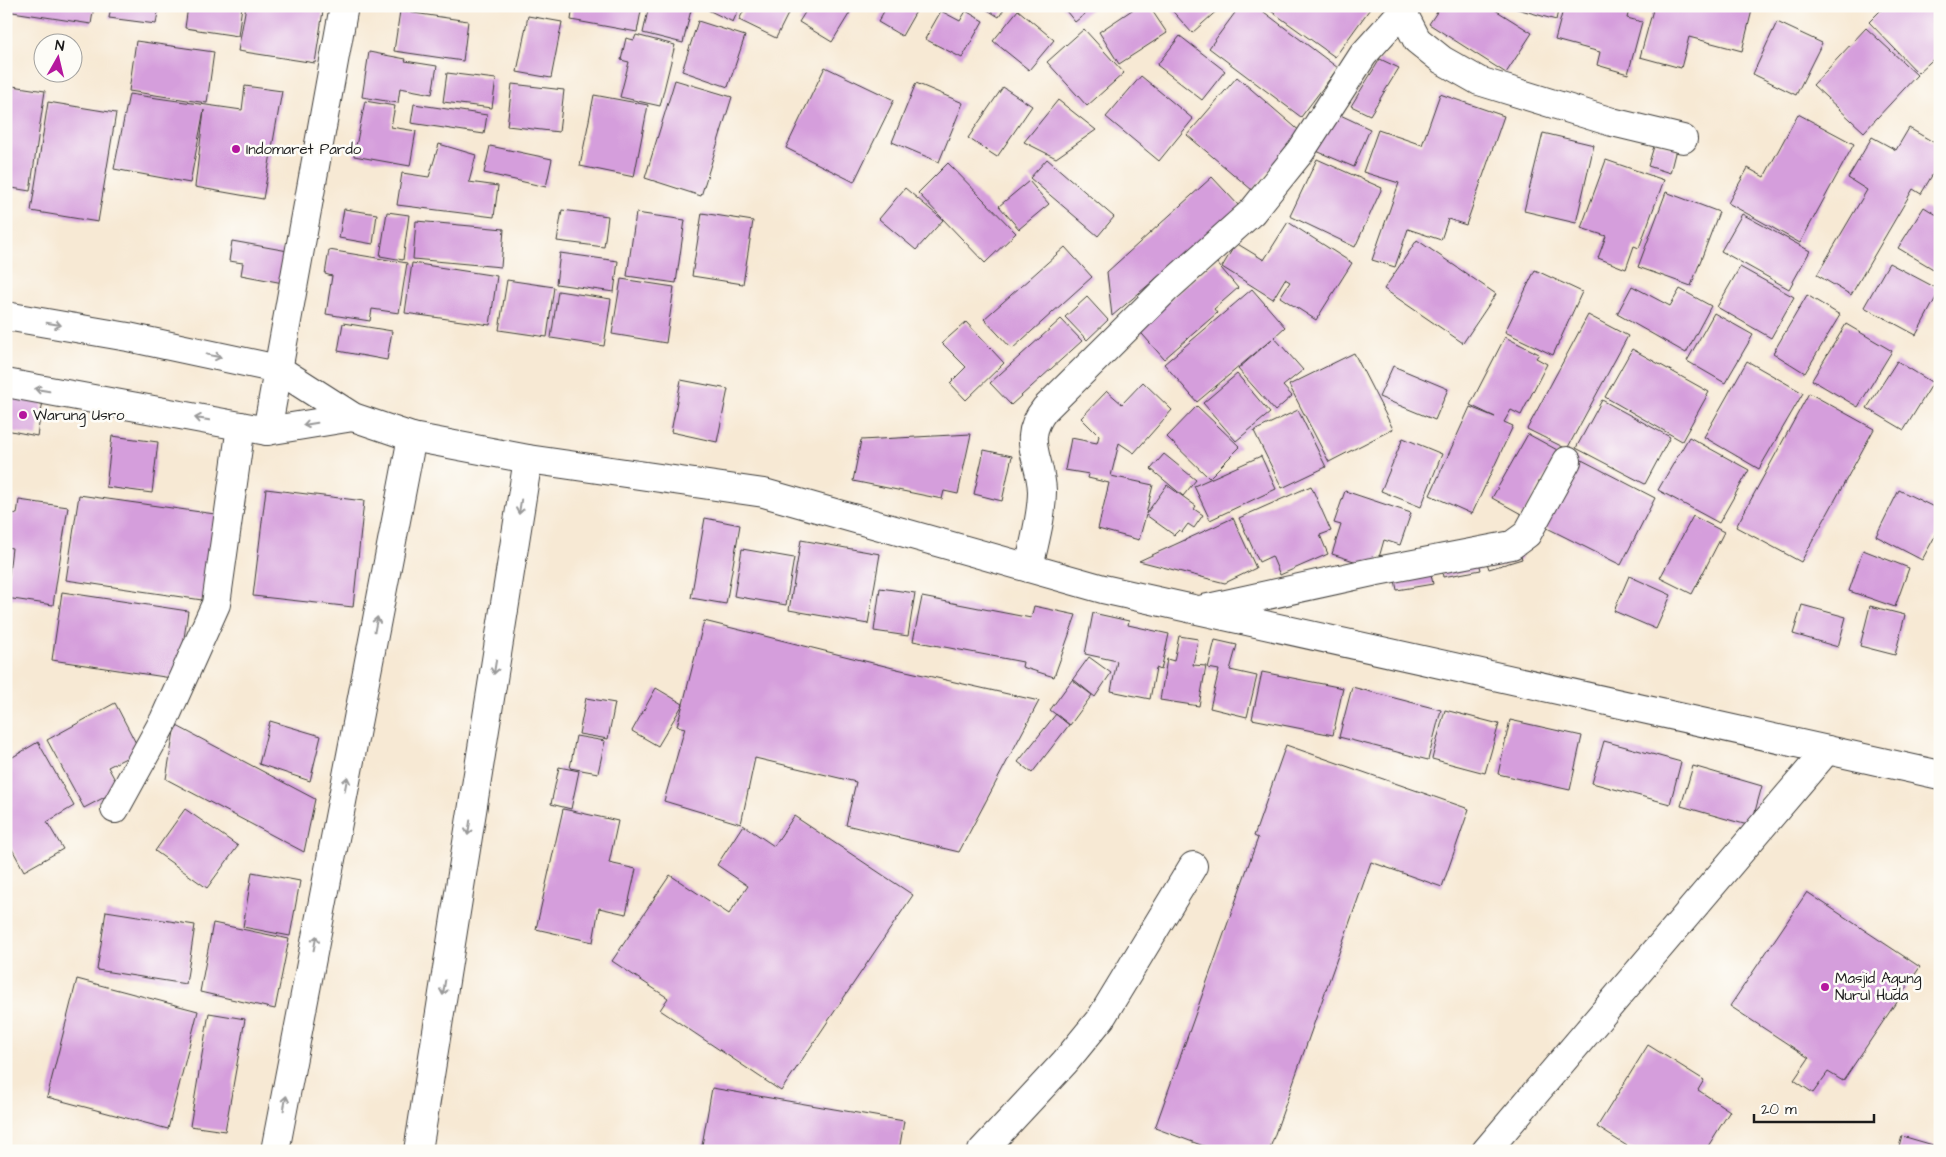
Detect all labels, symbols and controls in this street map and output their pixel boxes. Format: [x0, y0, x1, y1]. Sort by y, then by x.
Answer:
north arrow [32, 32, 82, 82]
text: N [54, 36, 66, 57]
place label: Indomaret Pardo [246, 139, 362, 160]
marker: Indomaret Pardo [230, 143, 242, 155]
one-way arrow [46, 320, 62, 330]
one-way arrow [205, 351, 221, 361]
one-way arrow [34, 384, 50, 394]
place label: Warung Usro [33, 405, 125, 427]
marker: Warung Usro [17, 409, 29, 421]
one-way arrow [194, 413, 210, 423]
one-way arrow [303, 419, 319, 429]
one-way arrow [515, 498, 525, 514]
one-way arrow [372, 616, 381, 632]
one-way arrow [489, 659, 499, 675]
one-way arrow [341, 776, 351, 792]
one-way arrow [464, 819, 474, 835]
one-way arrow [311, 936, 320, 952]
place label: Masjid Agung Nurul Huda [1835, 968, 1922, 1006]
one-way arrow [439, 980, 449, 996]
marker: Masjid Agung Nurul Huda [1819, 981, 1831, 993]
scale bar [1754, 1092, 1874, 1124]
one-way arrow [280, 1095, 290, 1111]
text: 20 m [1761, 1099, 1797, 1120]

